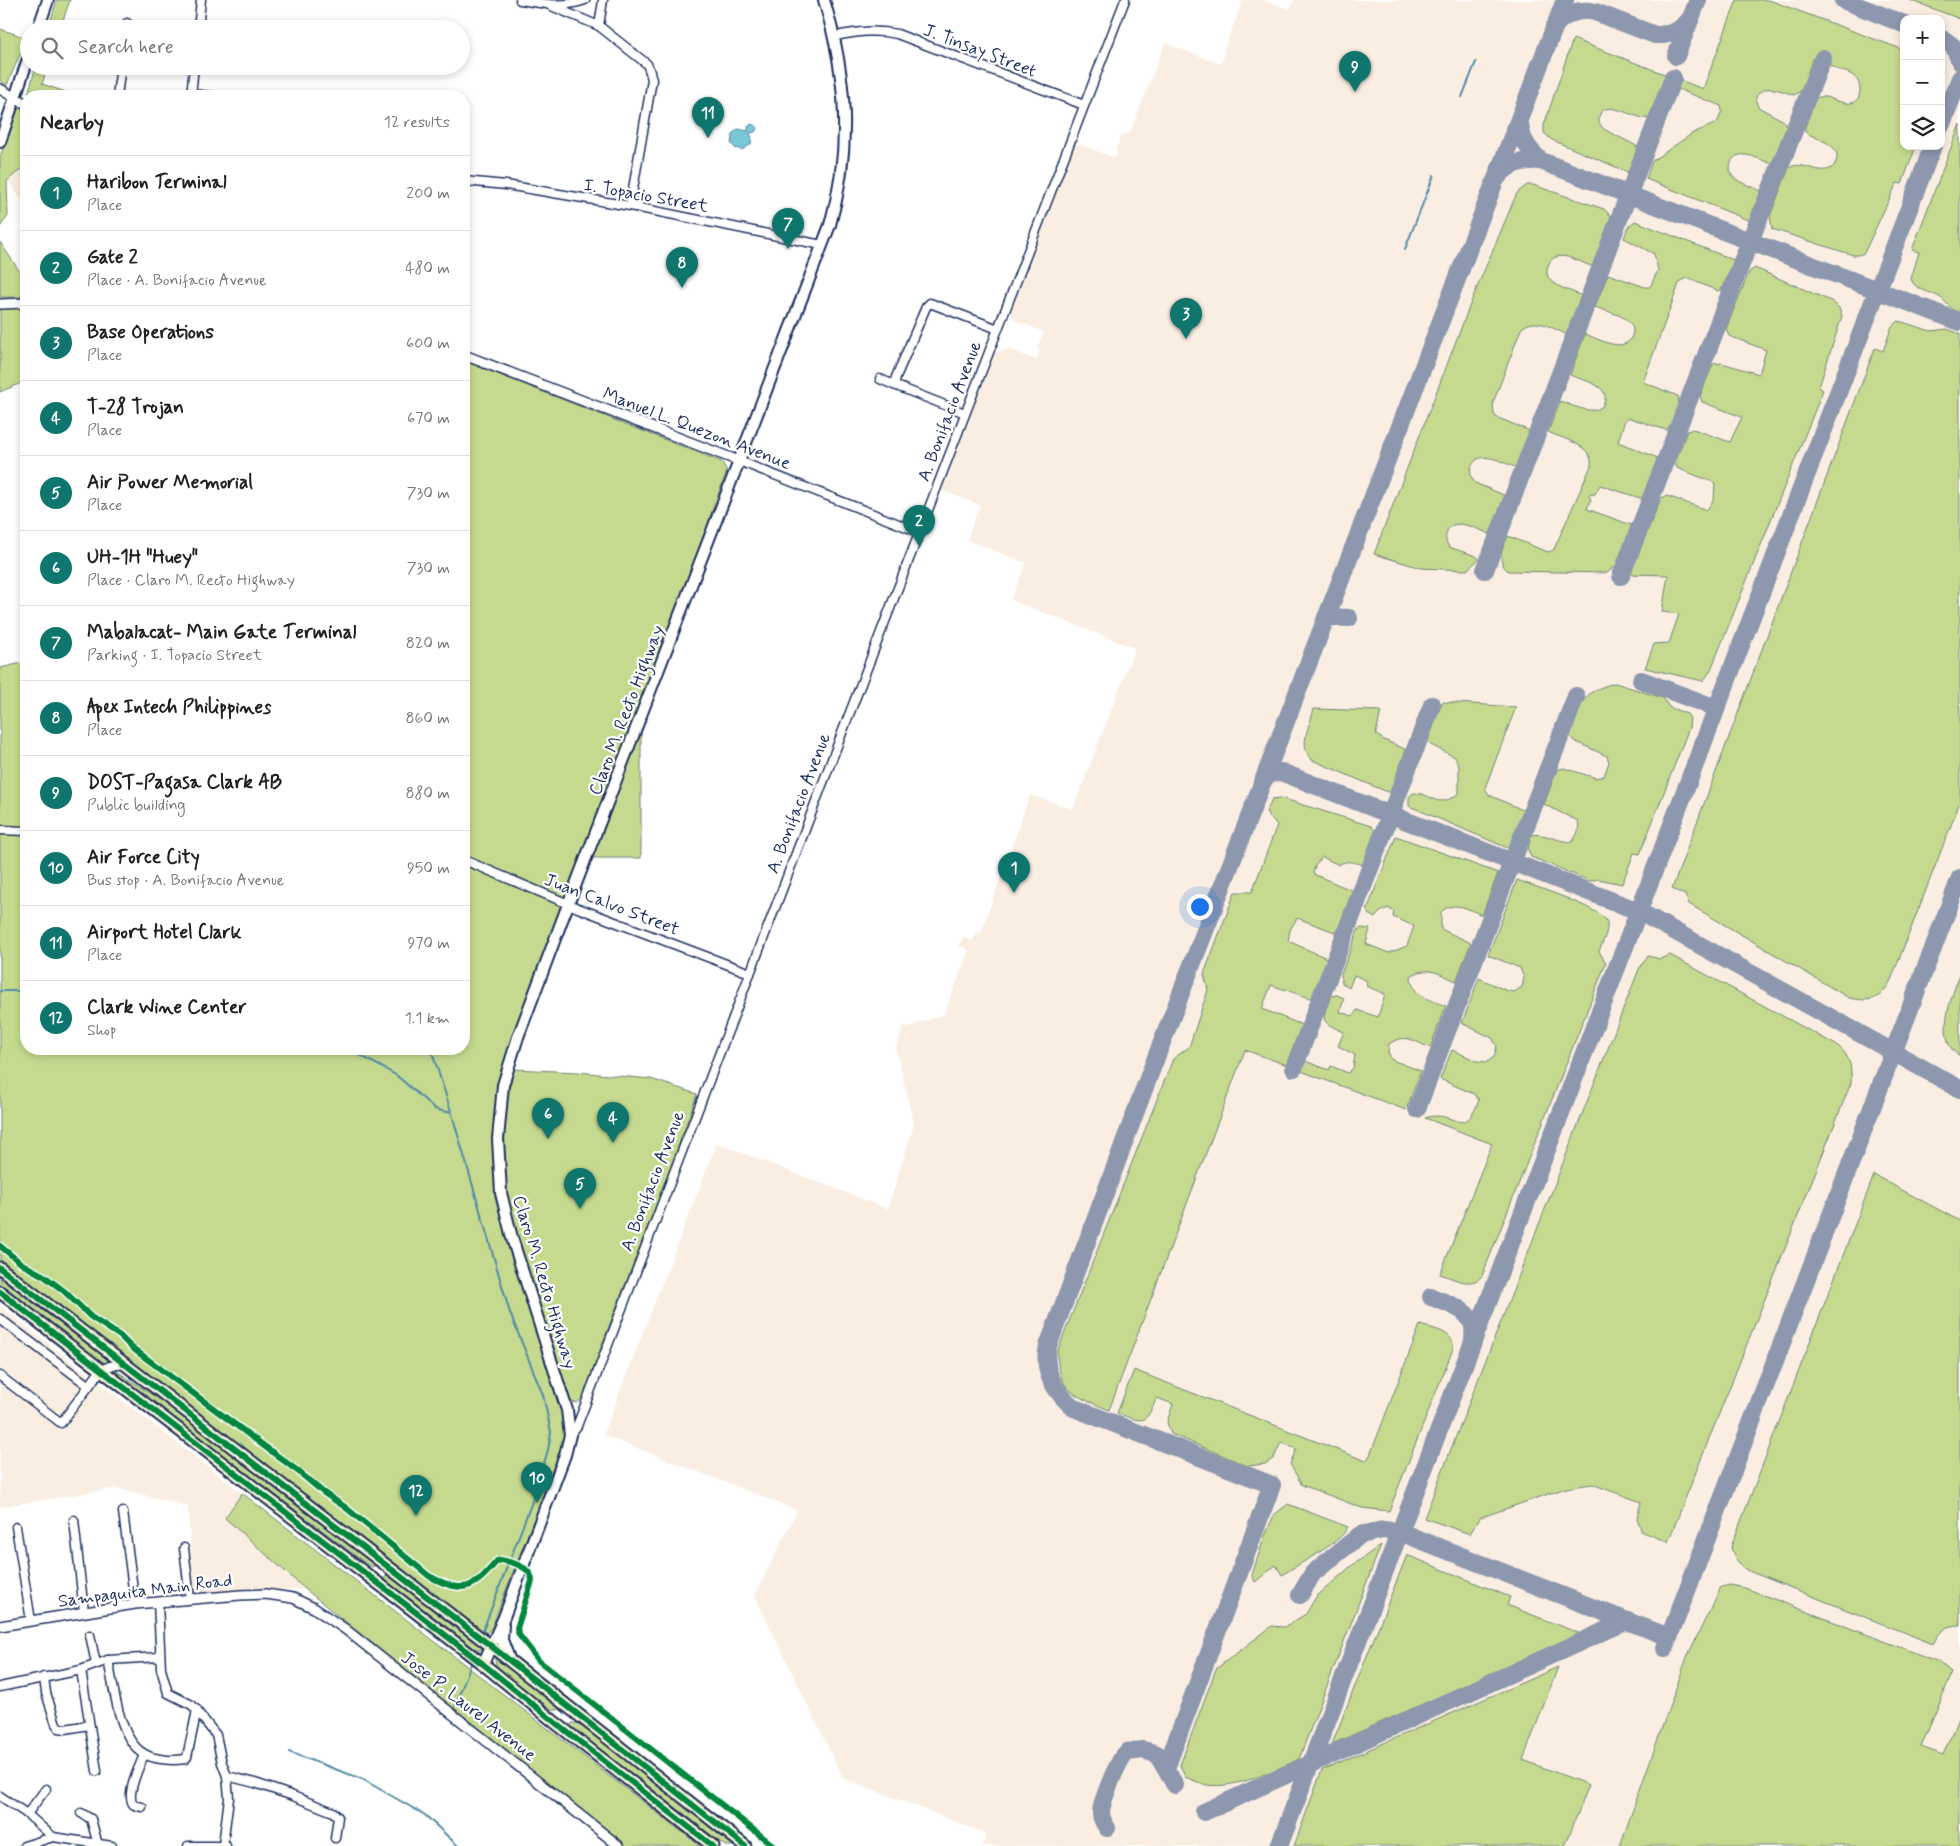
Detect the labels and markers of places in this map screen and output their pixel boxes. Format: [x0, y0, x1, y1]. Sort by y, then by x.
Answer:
pin: 9 [1339, 51, 1371, 92]
pin: 11 [692, 97, 724, 138]
pin: 7 [772, 208, 804, 249]
pin: 8 [666, 247, 698, 288]
pin: 3 [1170, 298, 1202, 339]
pin: 2 [903, 505, 935, 546]
pin: 1 [998, 852, 1030, 893]
pin: 6 [532, 1098, 564, 1139]
pin: 4 [597, 1102, 629, 1143]
pin: 5 [564, 1168, 596, 1209]
pin: 10 [521, 1462, 553, 1503]
pin: 12 [400, 1475, 432, 1516]

